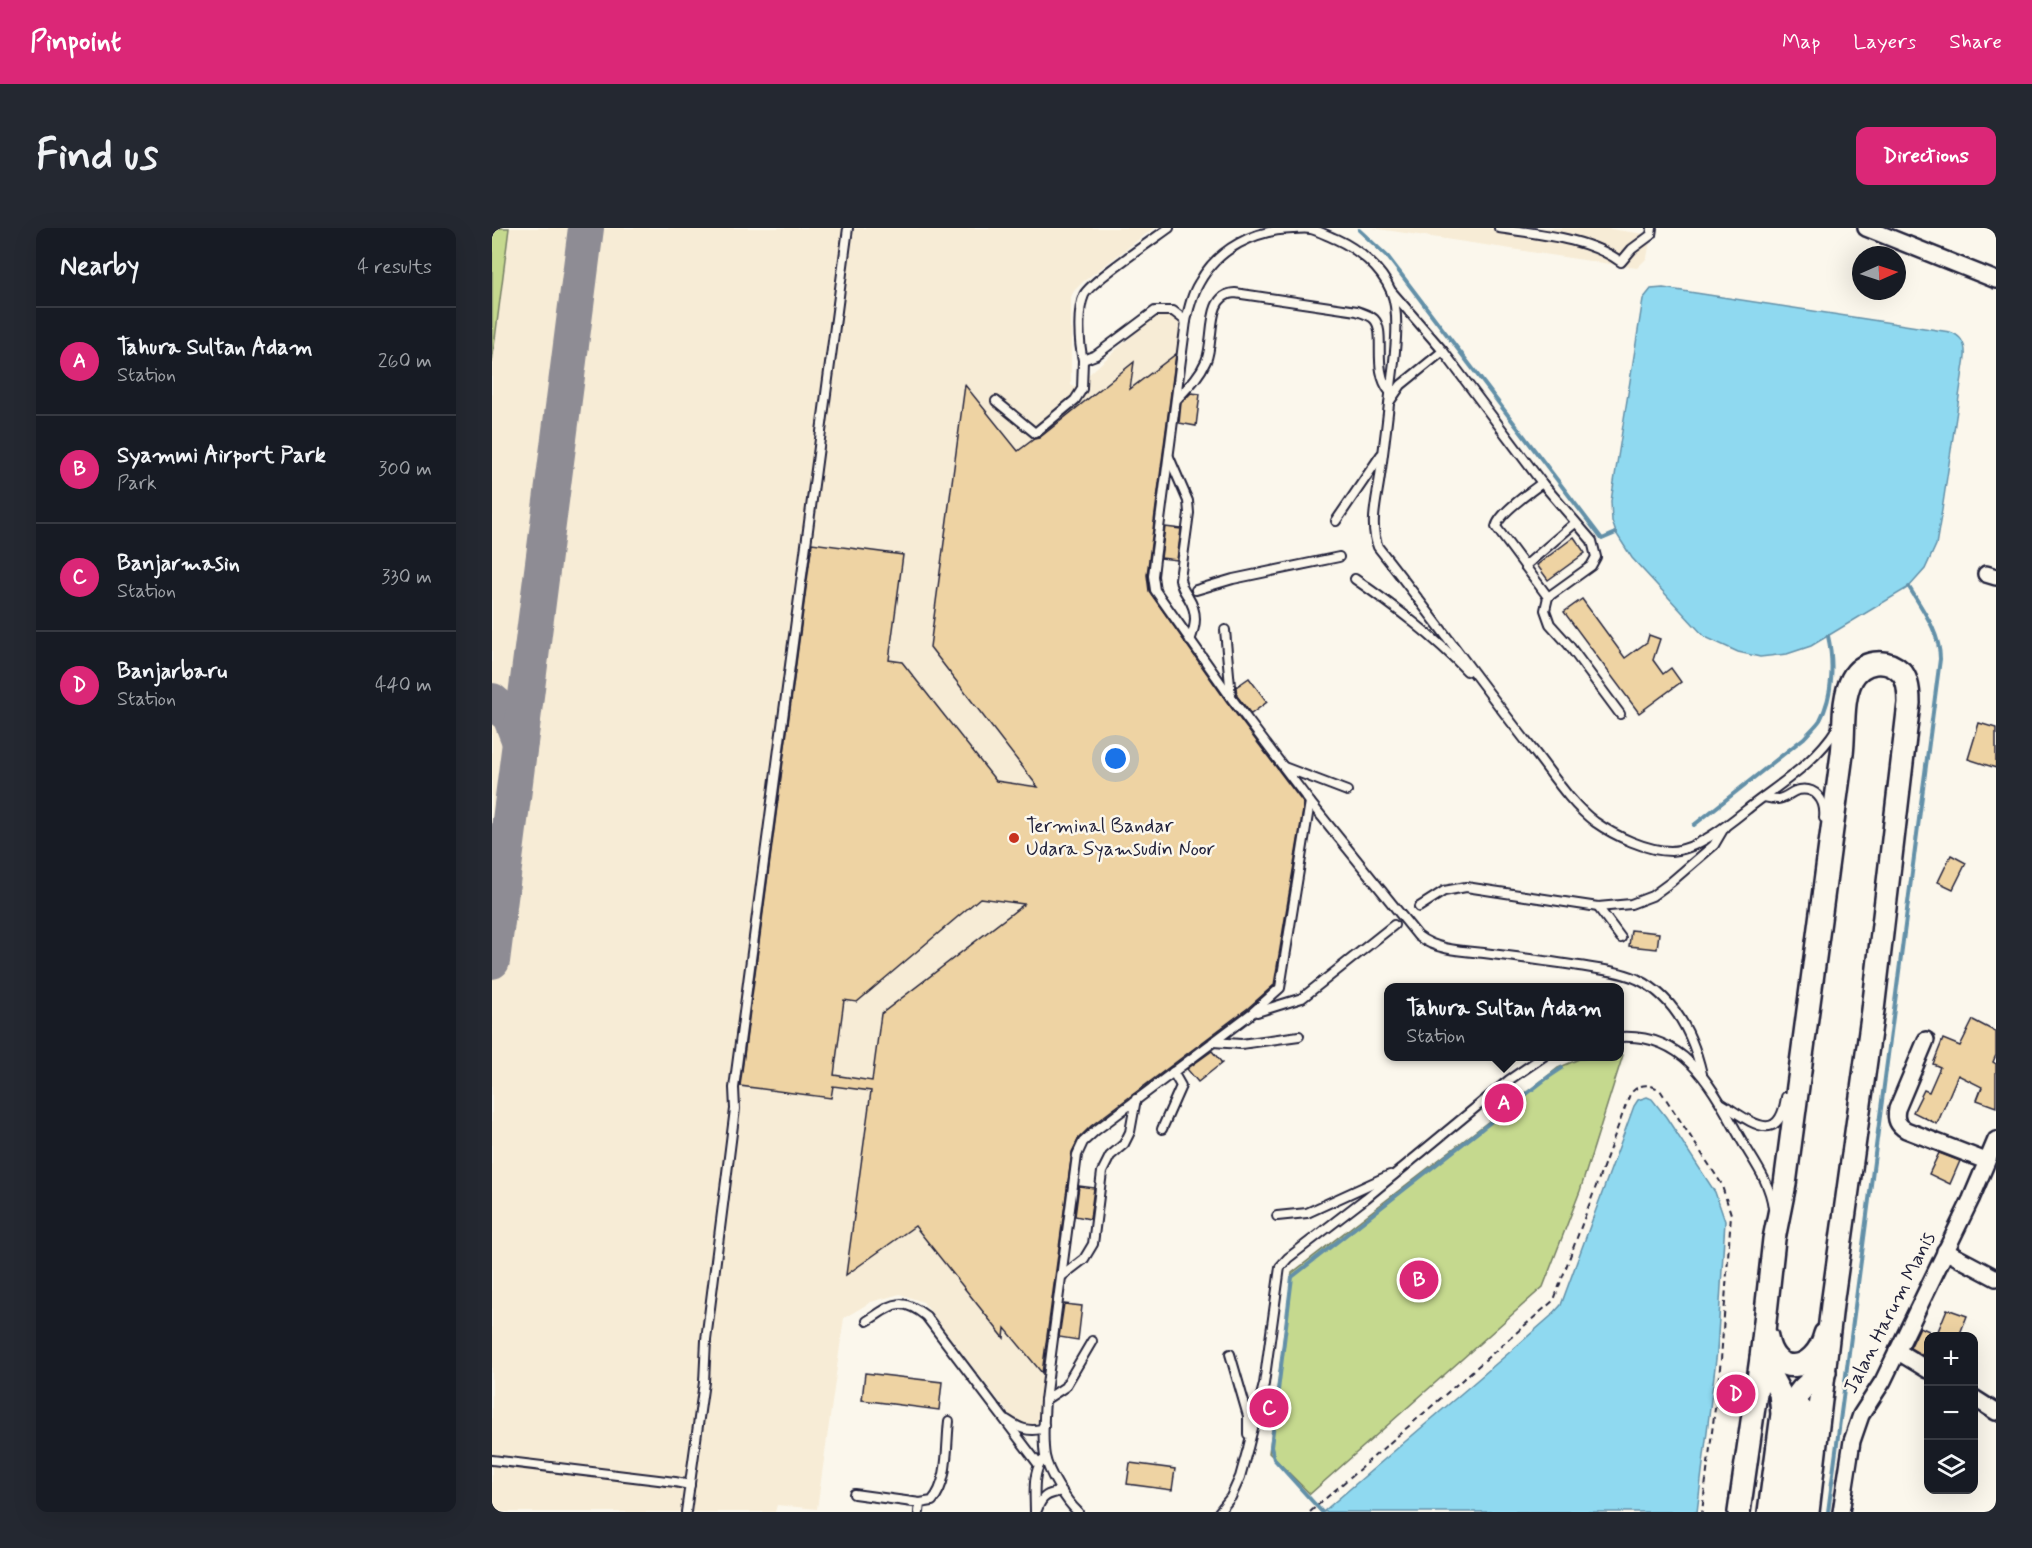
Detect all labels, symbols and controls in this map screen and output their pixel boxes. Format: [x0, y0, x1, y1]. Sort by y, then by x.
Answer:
text: Pinpoint [30, 24, 121, 61]
text: Map [1782, 28, 1820, 56]
text: Layers [1853, 28, 1916, 56]
text: Share [1949, 28, 2002, 56]
button: Directions [1856, 127, 1996, 185]
text: Find us [36, 129, 158, 184]
north arrow [1852, 246, 1906, 300]
text: Nearby [60, 250, 139, 284]
text: 4 results [357, 254, 432, 281]
text: Tahura Sultan Adam [117, 334, 313, 362]
text: A [73, 348, 86, 375]
text: 260 m [378, 348, 432, 375]
text: Station [117, 362, 176, 389]
text: Syammi Airport Park [117, 442, 326, 470]
text: B [73, 456, 86, 483]
text: 300 m [378, 456, 432, 483]
text: Park [117, 470, 157, 497]
text: Banjarmasin [117, 550, 240, 578]
text: C [72, 564, 87, 591]
text: 330 m [381, 564, 432, 591]
text: Station [117, 578, 176, 605]
text: Banjarbaru [117, 658, 227, 686]
text: D [73, 672, 86, 699]
text: 440 m [375, 672, 432, 699]
text: Station [117, 686, 176, 713]
your location [1101, 744, 1130, 773]
place label: Terminal Bandar Udara Syamsudin Noor [1026, 813, 1215, 863]
marker: Terminal Bandar Udara Syamsudin Noor [1007, 831, 1021, 845]
popup [1384, 983, 1624, 1061]
text: Tahura Sultan Adam [1406, 995, 1602, 1023]
text: Station [1406, 1023, 1465, 1050]
pin: A [1484, 1080, 1524, 1126]
street label: Jalan Harum Manis [1838, 1228, 1942, 1398]
pin: B [1400, 1258, 1438, 1302]
map controls [1924, 1332, 1978, 1494]
button: + [1924, 1332, 1978, 1386]
pin: D [1716, 1372, 1756, 1416]
pin: C [1250, 1386, 1288, 1430]
button: − [1924, 1386, 1978, 1440]
button: layers [1924, 1440, 1978, 1494]

